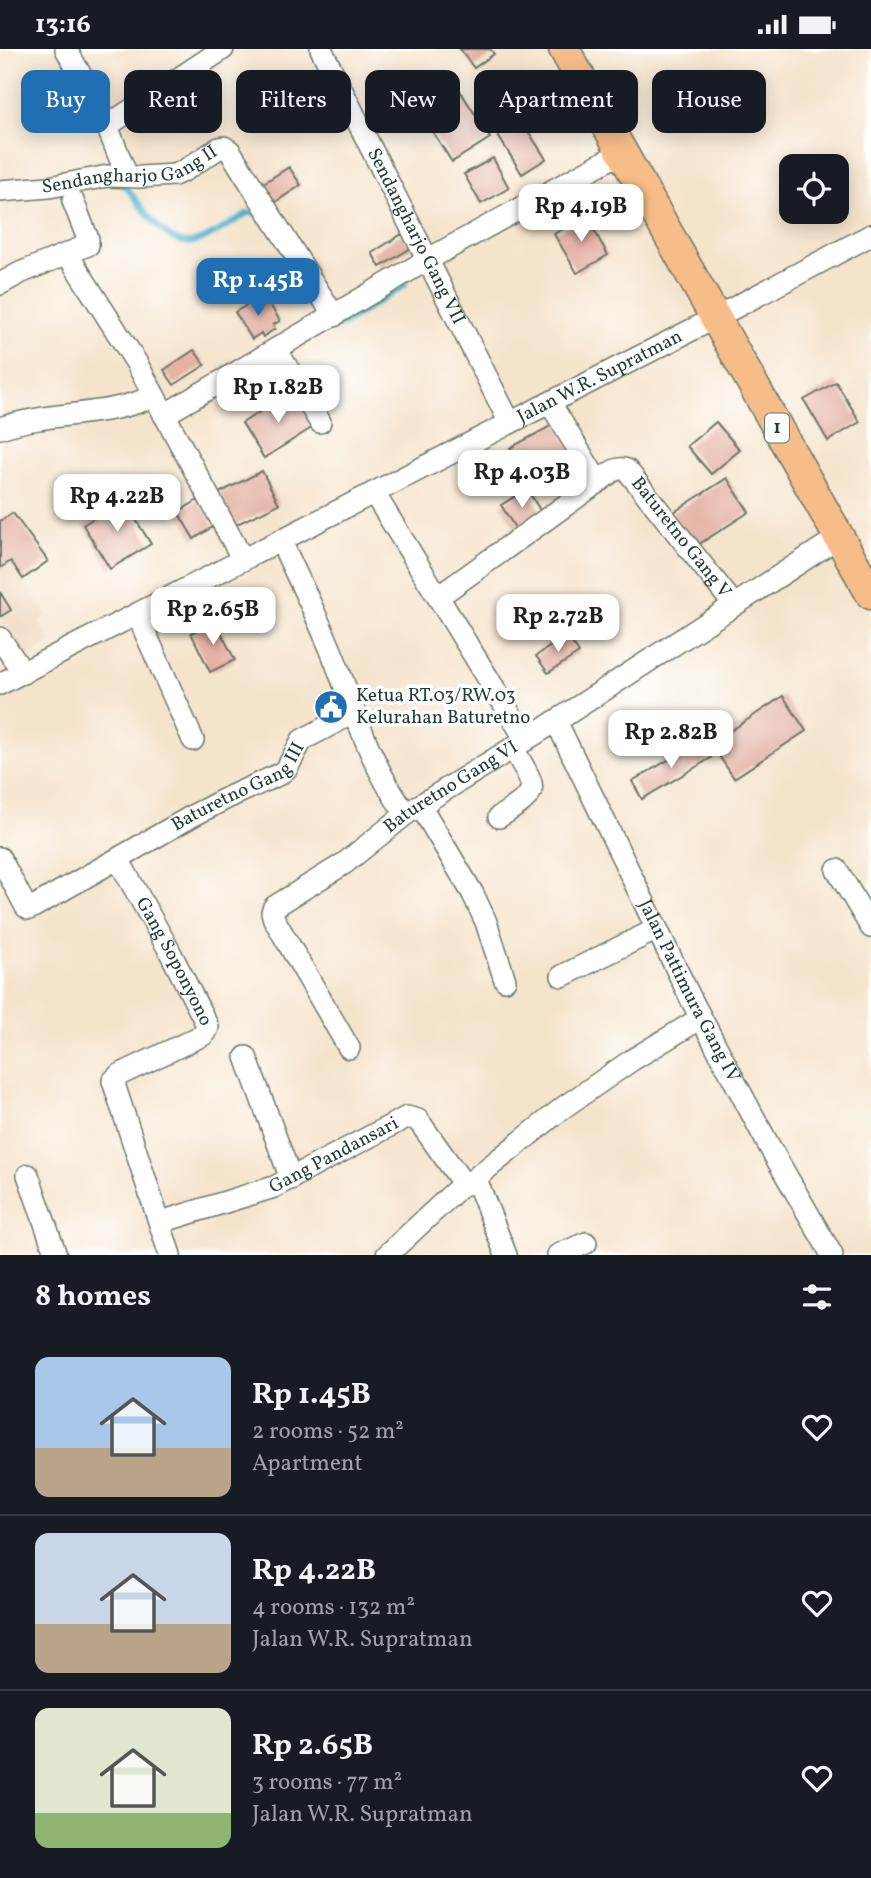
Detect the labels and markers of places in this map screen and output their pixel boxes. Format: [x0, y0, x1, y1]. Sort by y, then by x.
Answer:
pin: Rp 4.19B [509, 185, 653, 244]
pin: Rp 1.45B [186, 259, 330, 318]
pin: Rp 1.82B [206, 365, 350, 425]
pin: Rp 4.03B [450, 451, 594, 510]
pin: Rp 4.22B [45, 475, 189, 534]
pin: Rp 2.65B [141, 587, 285, 647]
pin: Rp 2.72B [486, 595, 630, 654]
place label: Ketua RT.03/RW.03 Kelurahan Baturetno [356, 683, 530, 731]
public building icon: Ketua RT.03/RW.03 Kelurahan Baturetno [312, 688, 350, 726]
pin: Rp 2.82B [599, 711, 743, 770]

